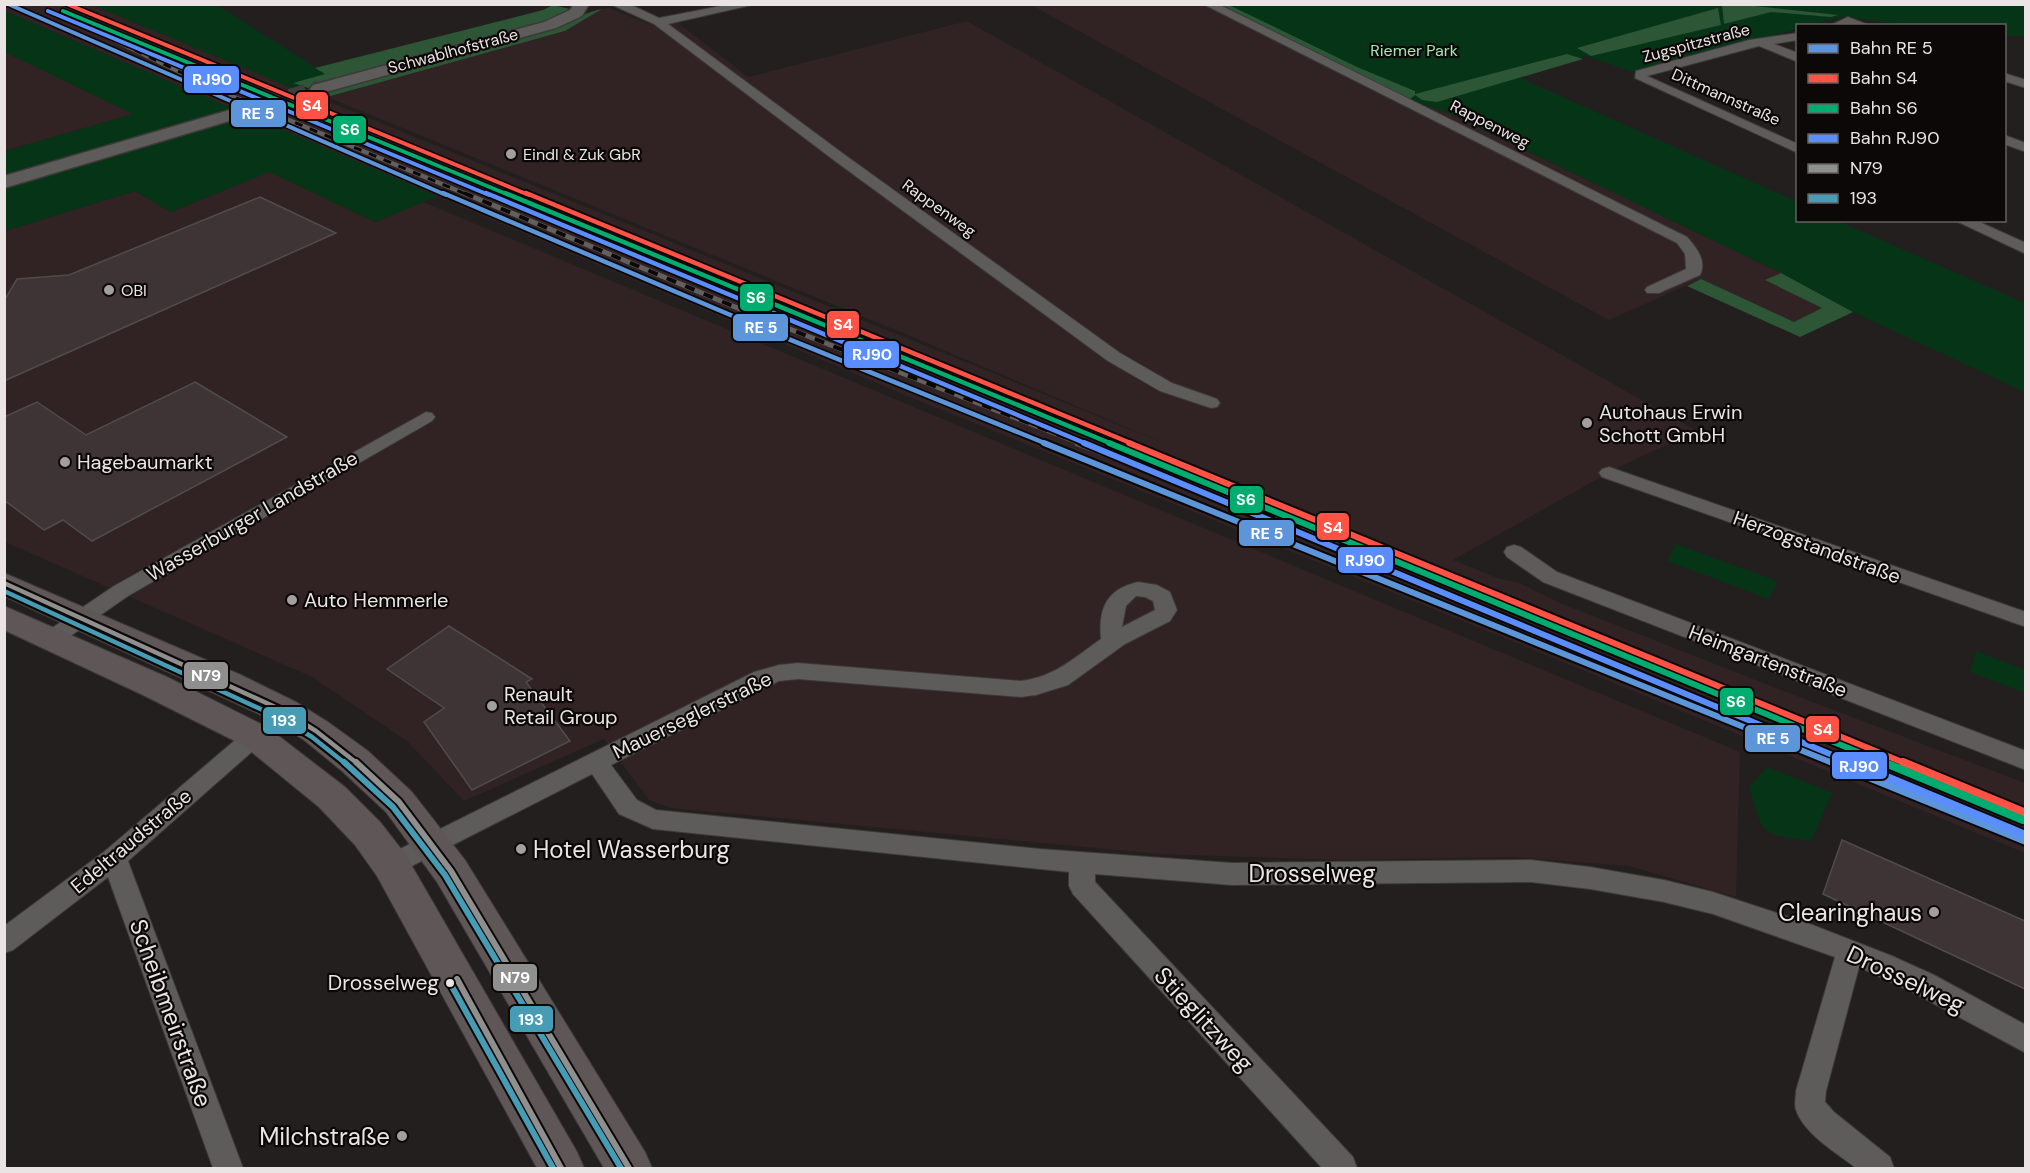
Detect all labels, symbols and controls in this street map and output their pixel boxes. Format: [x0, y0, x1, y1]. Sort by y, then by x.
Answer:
street label: Zugspitzstraße [1640, 19, 1752, 67]
street label: Schwablhofstraße [386, 24, 520, 78]
legend [1796, 24, 2006, 222]
text: Bahn RE 5 [1850, 36, 1933, 60]
park label: Riemer Park [1370, 40, 1458, 61]
street label: Dittmannstraße [1668, 64, 1784, 130]
line badge: RJ90 [183, 65, 240, 94]
text: Bahn S4 [1850, 66, 1918, 90]
text: RJ90 [192, 69, 232, 90]
line badge: S4 [295, 91, 329, 120]
text: S4 [302, 95, 322, 116]
street label: Rappenweg [1447, 95, 1533, 153]
text: Bahn S6 [1850, 96, 1918, 120]
line badge: RE 5 [230, 99, 287, 128]
text: RE 5 [241, 103, 275, 124]
line badge: S6 [332, 115, 367, 144]
text: S6 [340, 119, 360, 140]
text: Bahn RJ90 [1850, 126, 1939, 150]
place label: Eindl & Zuk GbR [523, 144, 641, 165]
marker: Eindl & Zuk GbR [504, 147, 518, 161]
text: N79 [1850, 156, 1883, 180]
street label: Rappenweg [898, 174, 980, 242]
text: 193 [1850, 186, 1877, 210]
place label: OBI [121, 280, 147, 301]
marker: OBI [102, 283, 116, 297]
line badge: S6 [739, 283, 774, 312]
text: S6 [746, 287, 766, 308]
line badge: S4 [826, 310, 860, 339]
line badge: RE 5 [732, 313, 789, 342]
text: S4 [833, 314, 853, 335]
text: RE 5 [744, 317, 778, 338]
line badge: RJ90 [843, 340, 900, 369]
text: RJ90 [852, 344, 892, 365]
place label: Autohaus Erwin Schott GmbH [1599, 399, 1742, 448]
marker: Autohaus Erwin Schott GmbH [1580, 416, 1594, 430]
street label: Wasserburger Landstraße [142, 445, 362, 587]
place label: Hagebaumarkt [77, 449, 213, 475]
marker: Hagebaumarkt [58, 455, 72, 469]
line badge: S6 [1229, 485, 1264, 514]
text: S6 [1236, 489, 1256, 510]
street label: Herzogstandstraße [1730, 505, 1904, 589]
line badge: S4 [1316, 512, 1350, 541]
text: S4 [1323, 517, 1343, 538]
line badge: RE 5 [1238, 519, 1295, 547]
text: RE 5 [1250, 523, 1284, 544]
line badge: RJ90 [1337, 546, 1394, 574]
text: RJ90 [1345, 550, 1385, 571]
place label: Auto Hemmerle [304, 587, 448, 613]
marker: Auto Hemmerle [285, 593, 299, 607]
street label: Heimgartenstraße [1685, 619, 1851, 703]
line badge: N79 [183, 661, 229, 690]
text: N79 [191, 665, 221, 686]
street label: Mauerseglerstraße [608, 665, 776, 765]
place label: Renault Retail Group [504, 681, 618, 730]
line badge: S6 [1719, 687, 1754, 716]
text: S6 [1726, 691, 1746, 712]
marker: Renault Retail Group [485, 699, 499, 713]
line badge: 193 [262, 706, 307, 735]
text: 193 [271, 710, 297, 731]
line badge: S4 [1805, 715, 1840, 743]
text: S4 [1813, 719, 1833, 740]
line badge: RE 5 [1744, 724, 1801, 753]
text: RE 5 [1756, 728, 1790, 749]
line badge: RJ90 [1831, 751, 1888, 780]
text: RJ90 [1839, 756, 1879, 777]
street label: Edeltraudstraße [65, 783, 197, 899]
place label: Hotel Wasserburg [533, 834, 730, 865]
marker: Hotel Wasserburg [514, 842, 528, 856]
street label: Drosselweg [1248, 858, 1376, 889]
place label: Clearinghaus [1778, 897, 1922, 928]
marker: Clearinghaus [1927, 905, 1941, 919]
street label: Scheibmeirstraße [123, 915, 219, 1111]
street label: Drosselweg [1842, 938, 1970, 1020]
street label: Stieglitzweg [1148, 960, 1260, 1078]
line badge: N79 [492, 963, 538, 992]
text: N79 [500, 967, 530, 988]
place label: Drosselweg [328, 969, 439, 997]
marker: Drosselweg [444, 977, 456, 989]
line badge: 193 [509, 1005, 554, 1033]
text: 193 [518, 1009, 544, 1030]
place label: Milchstraße [259, 1121, 390, 1152]
marker: Milchstraße [395, 1129, 409, 1143]

